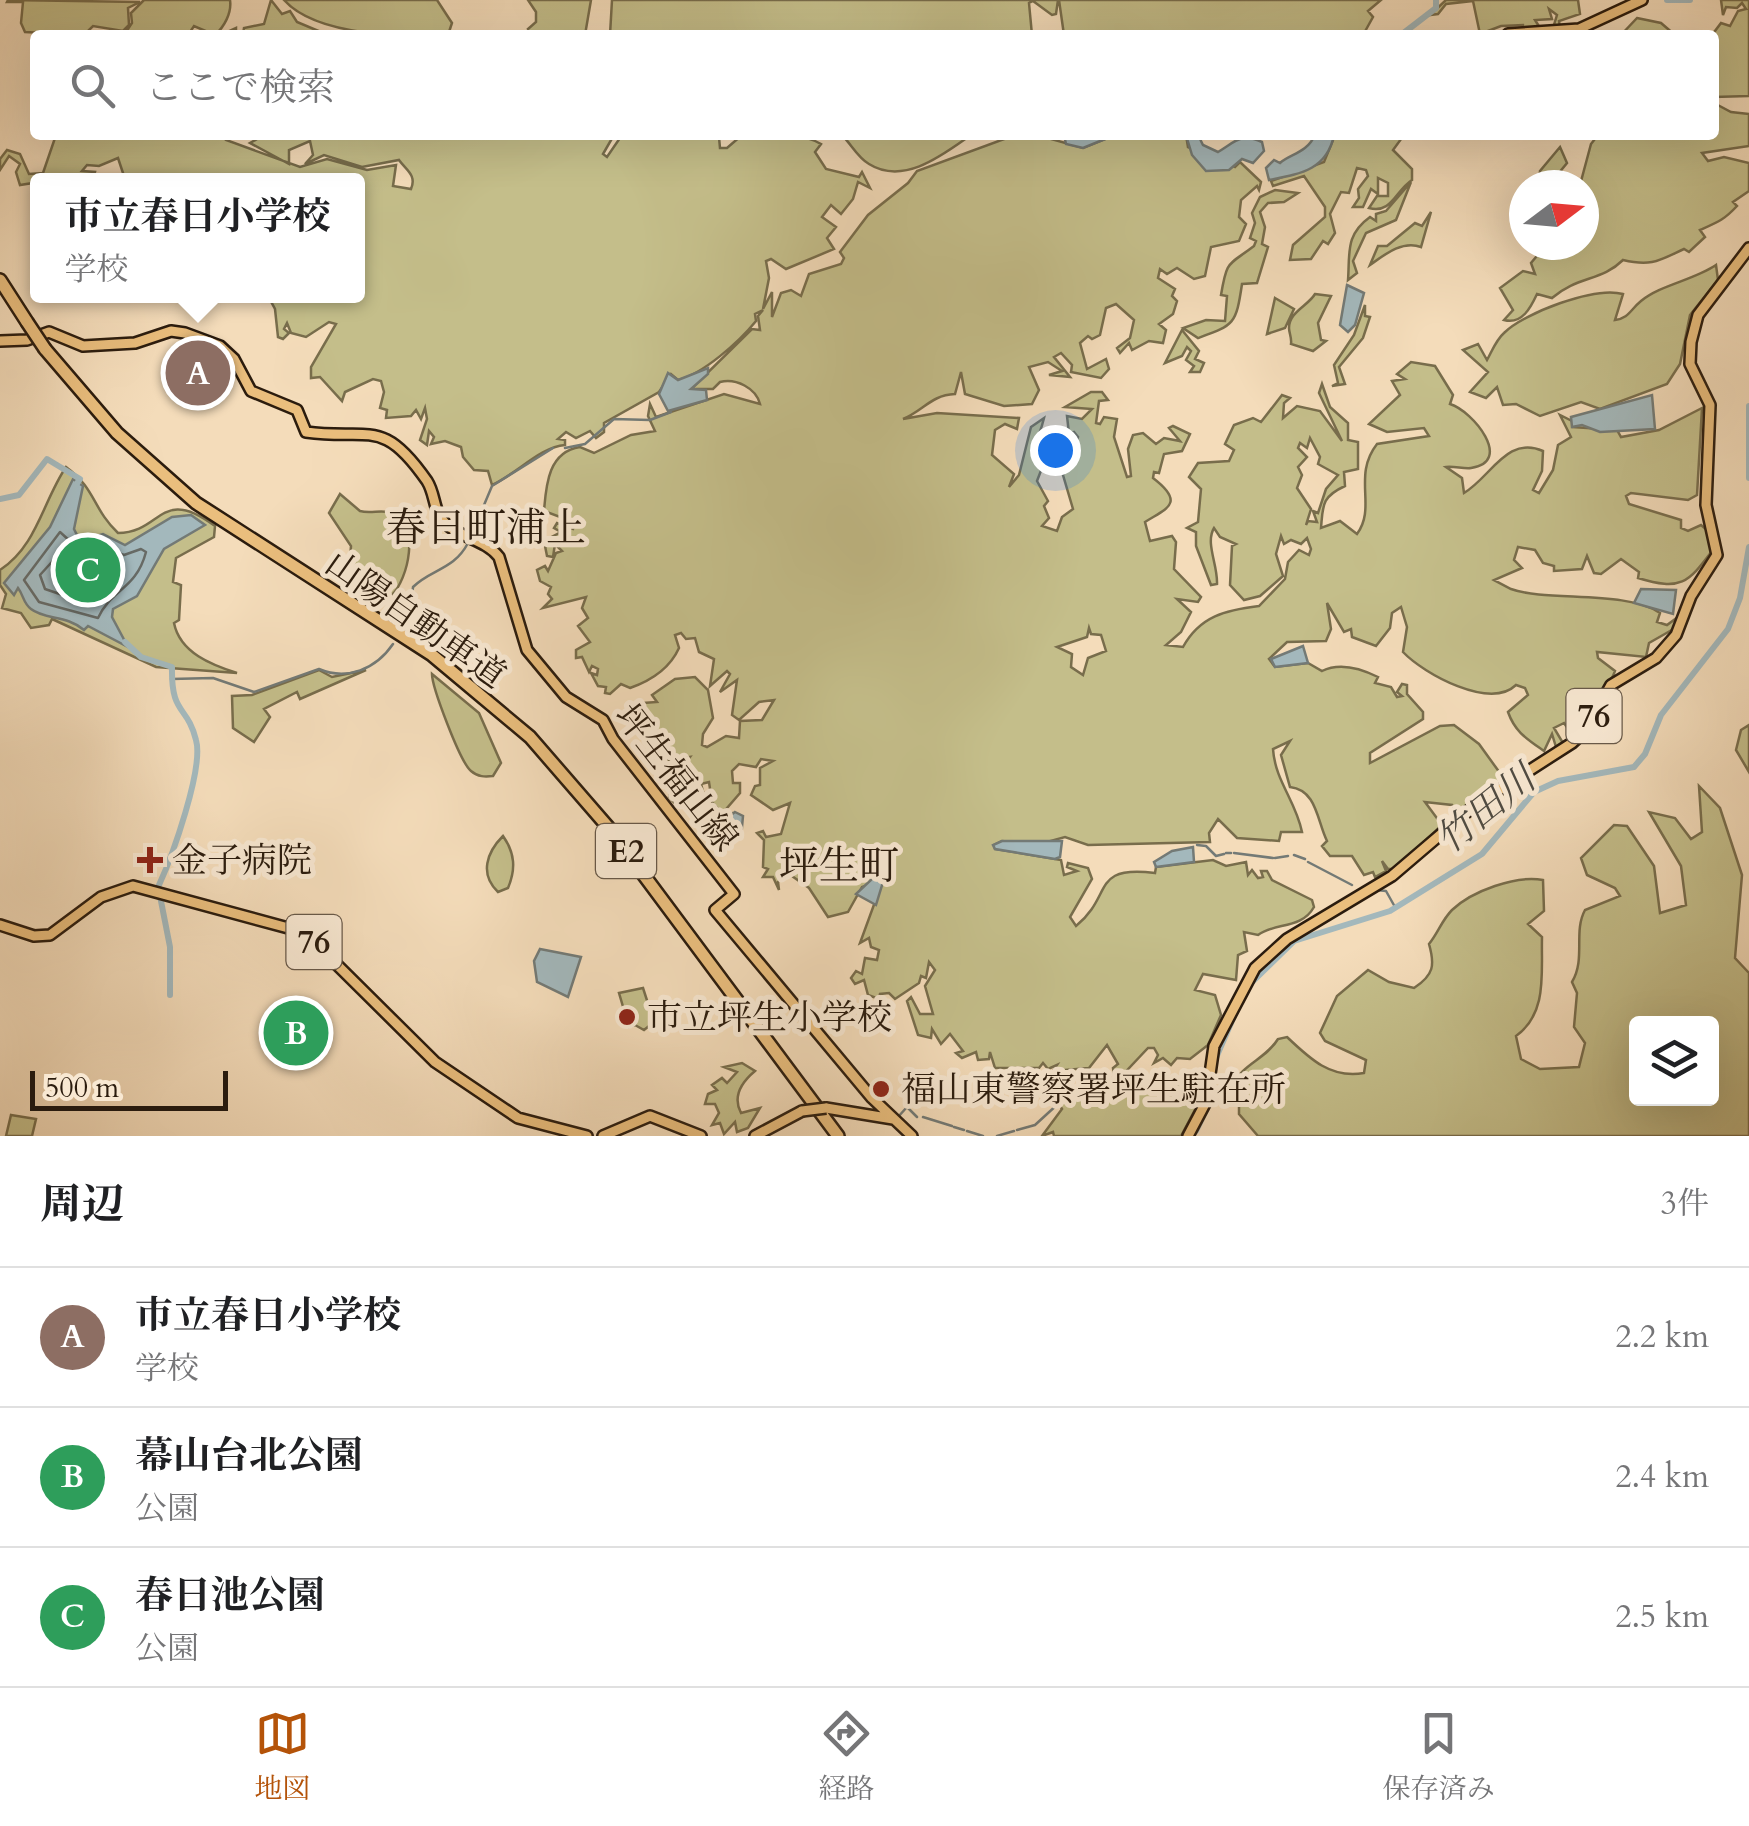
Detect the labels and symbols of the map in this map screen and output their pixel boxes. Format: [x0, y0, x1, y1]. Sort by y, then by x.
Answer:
north arrow [1509, 170, 1599, 260]
pin: A [166, 336, 230, 410]
your location [1030, 425, 1081, 476]
district label: 春日町浦上 [386, 501, 586, 556]
pin: C [56, 532, 120, 608]
street label: 山陽自動車道 [316, 540, 515, 700]
road number: 76 [1566, 689, 1622, 743]
street label: 坪生福山線 [603, 694, 749, 861]
water label: 竹田川 [1425, 751, 1549, 866]
road number: E2 [596, 824, 656, 878]
place label: 金子病院 [172, 837, 312, 885]
district label: 坪生町 [779, 839, 899, 894]
marker: 金子病院 [137, 847, 163, 873]
road number: 76 [286, 915, 342, 969]
place label: 市立坪生小学校 [647, 994, 892, 1042]
pin: B [264, 996, 328, 1070]
marker: 市立坪生小学校 [616, 1006, 638, 1028]
scale bar [30, 1066, 228, 1110]
place label: 福山東警察署坪生駐在所 [901, 1066, 1286, 1114]
marker: 福山東警察署坪生駐在所 [870, 1078, 892, 1100]

